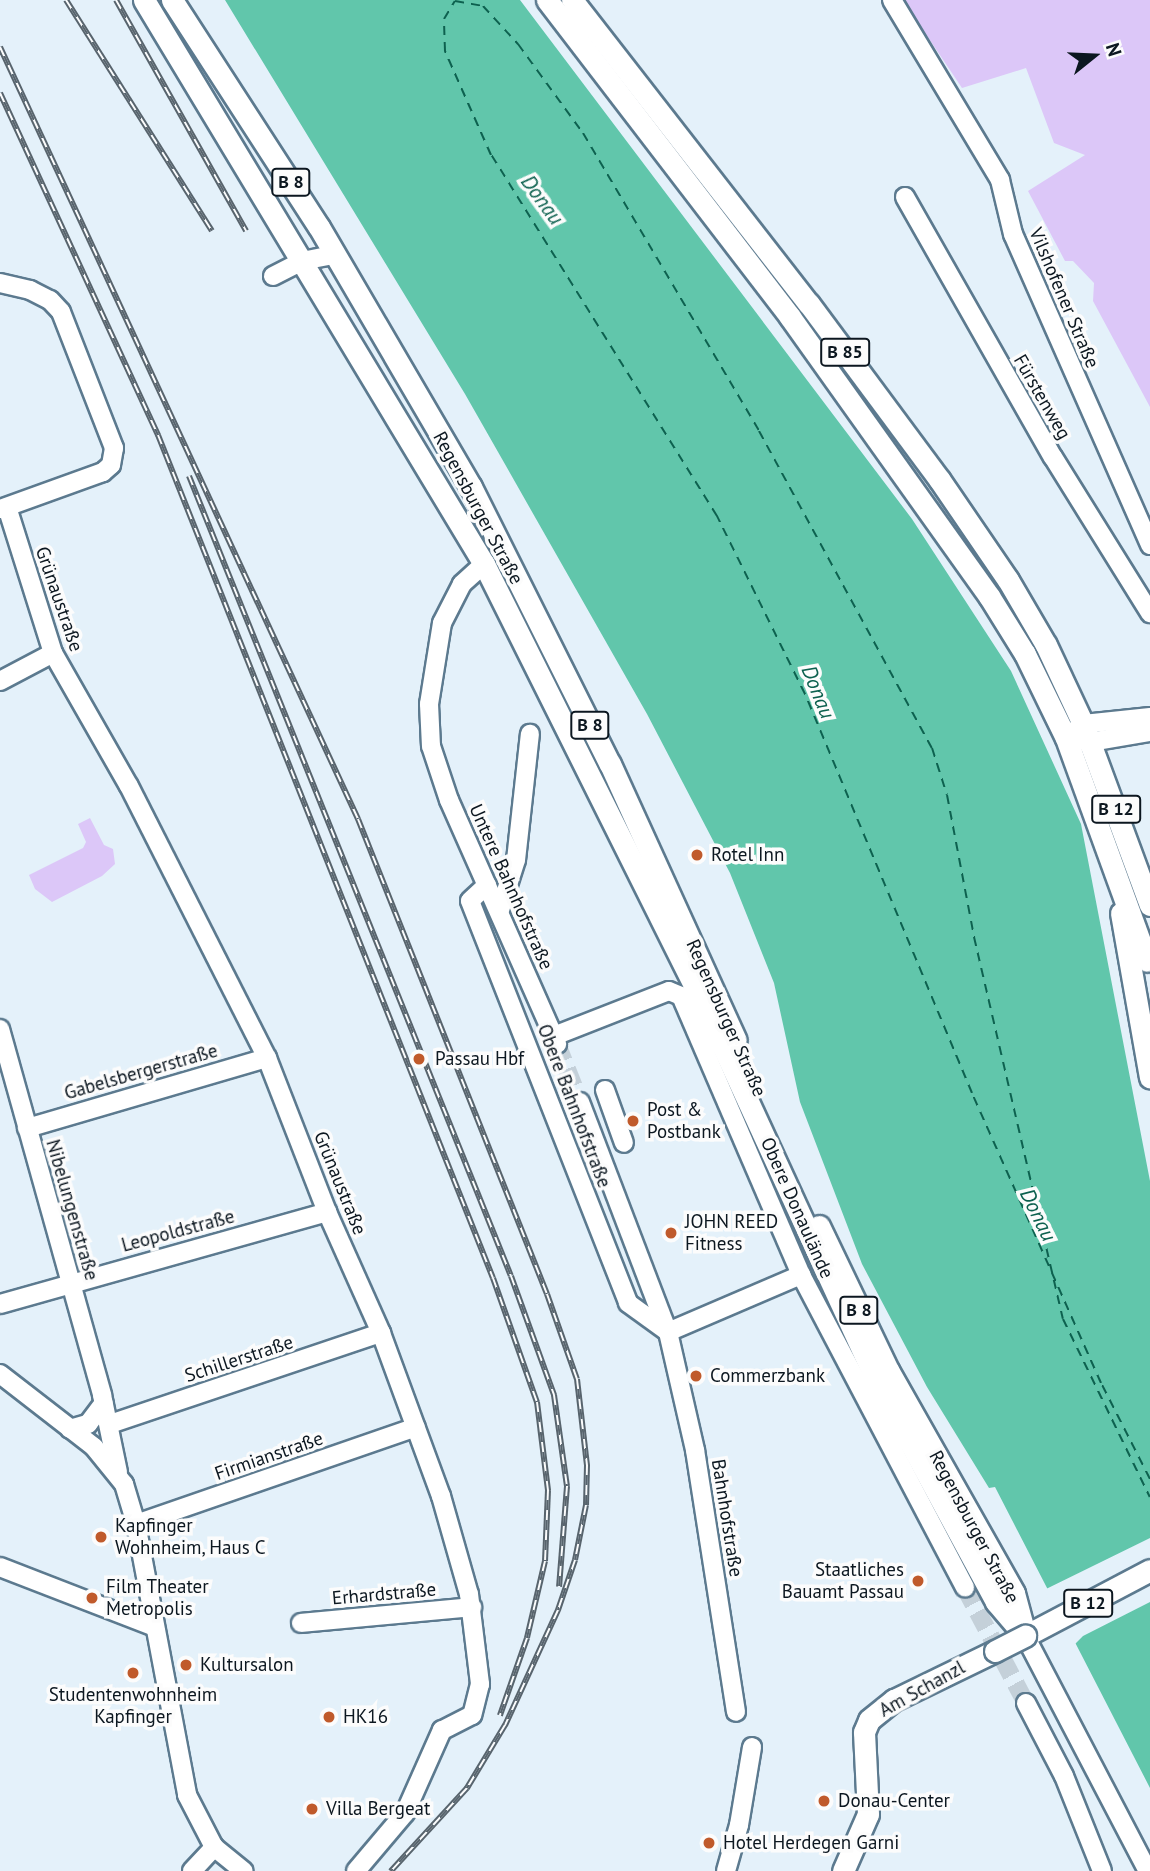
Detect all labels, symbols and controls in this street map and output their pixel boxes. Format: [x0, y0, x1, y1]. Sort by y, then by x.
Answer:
north arrow [1059, 21, 1129, 91]
text: N [1101, 40, 1127, 59]
road number: B 8 [270, 168, 312, 196]
water label: Donau [516, 170, 568, 230]
street label: Vilshofener Straße [1024, 224, 1104, 372]
road number: B 85 [819, 338, 871, 366]
street label: Fürstenweg [1009, 351, 1075, 443]
street label: Regensburger Straße [428, 428, 528, 588]
street label: Grünaustraße [30, 543, 88, 655]
water label: Donau [796, 662, 840, 722]
road number: B 8 [569, 710, 611, 740]
road number: B 12 [1090, 794, 1142, 824]
street label: Untere Bahnhofstraße [464, 801, 558, 973]
place label: Rotel Inn [711, 844, 784, 866]
marker: Rotel Inn [689, 847, 705, 863]
street label: Regensburger Straße [681, 936, 771, 1100]
street label: Obere Bahnhofstraße [532, 1021, 616, 1191]
street label: Gabelsbergerstraße [62, 1039, 220, 1105]
place label: Passau Hbf [435, 1048, 524, 1070]
marker: Passau Hbf [409, 1049, 429, 1069]
place label: Post & Postbank [647, 1099, 721, 1143]
marker: Post & Postbank [625, 1113, 641, 1129]
street label: Grünaustraße [309, 1128, 371, 1238]
street label: Obere Donaulände [756, 1134, 838, 1282]
street label: Nibelungenstraße [41, 1137, 103, 1283]
water label: Donau [1015, 1185, 1061, 1245]
street label: Leopoldstraße [119, 1205, 237, 1257]
place label: JOHN REED Fitness [685, 1211, 778, 1255]
marker: JOHN REED Fitness [663, 1225, 679, 1241]
road number: B 8 [838, 1296, 880, 1324]
street label: Schillerstraße [182, 1331, 296, 1387]
place label: Commerzbank [710, 1365, 825, 1387]
marker: Commerzbank [688, 1368, 704, 1384]
street label: Firmianstraße [212, 1427, 326, 1485]
street label: Regensburger Straße [924, 1447, 1024, 1607]
street label: Bahnhofstraße [706, 1457, 748, 1579]
place label: Kapfinger Wohnheim, Haus C [115, 1515, 267, 1559]
marker: Kapfinger Wohnheim, Haus C [93, 1529, 109, 1545]
place label: Staatliches Bauamt Passau [782, 1559, 904, 1603]
marker: Staatliches Bauamt Passau [910, 1573, 926, 1589]
place label: Film Theater Metropolis [106, 1576, 209, 1620]
street label: Erhardstraße [331, 1578, 437, 1610]
road number: B 12 [1062, 1588, 1114, 1618]
marker: Film Theater Metropolis [84, 1590, 100, 1606]
place label: Kultursalon [200, 1654, 294, 1676]
street label: Am Schanzl [875, 1656, 969, 1722]
marker: Kultursalon [178, 1657, 194, 1673]
marker: Studentenwohnheim Kapfinger [125, 1665, 141, 1681]
place label: Studentenwohnheim Kapfinger [49, 1684, 217, 1728]
place label: HK16 [343, 1706, 388, 1728]
marker: HK16 [321, 1709, 337, 1725]
place label: Donau-Center [838, 1790, 950, 1812]
marker: Donau-Center [816, 1793, 832, 1809]
place label: Villa Bergeat [326, 1798, 430, 1820]
marker: Villa Bergeat [304, 1801, 320, 1817]
place label: Hotel Herdegen Garni [723, 1832, 899, 1854]
marker: Hotel Herdegen Garni [701, 1835, 717, 1851]

